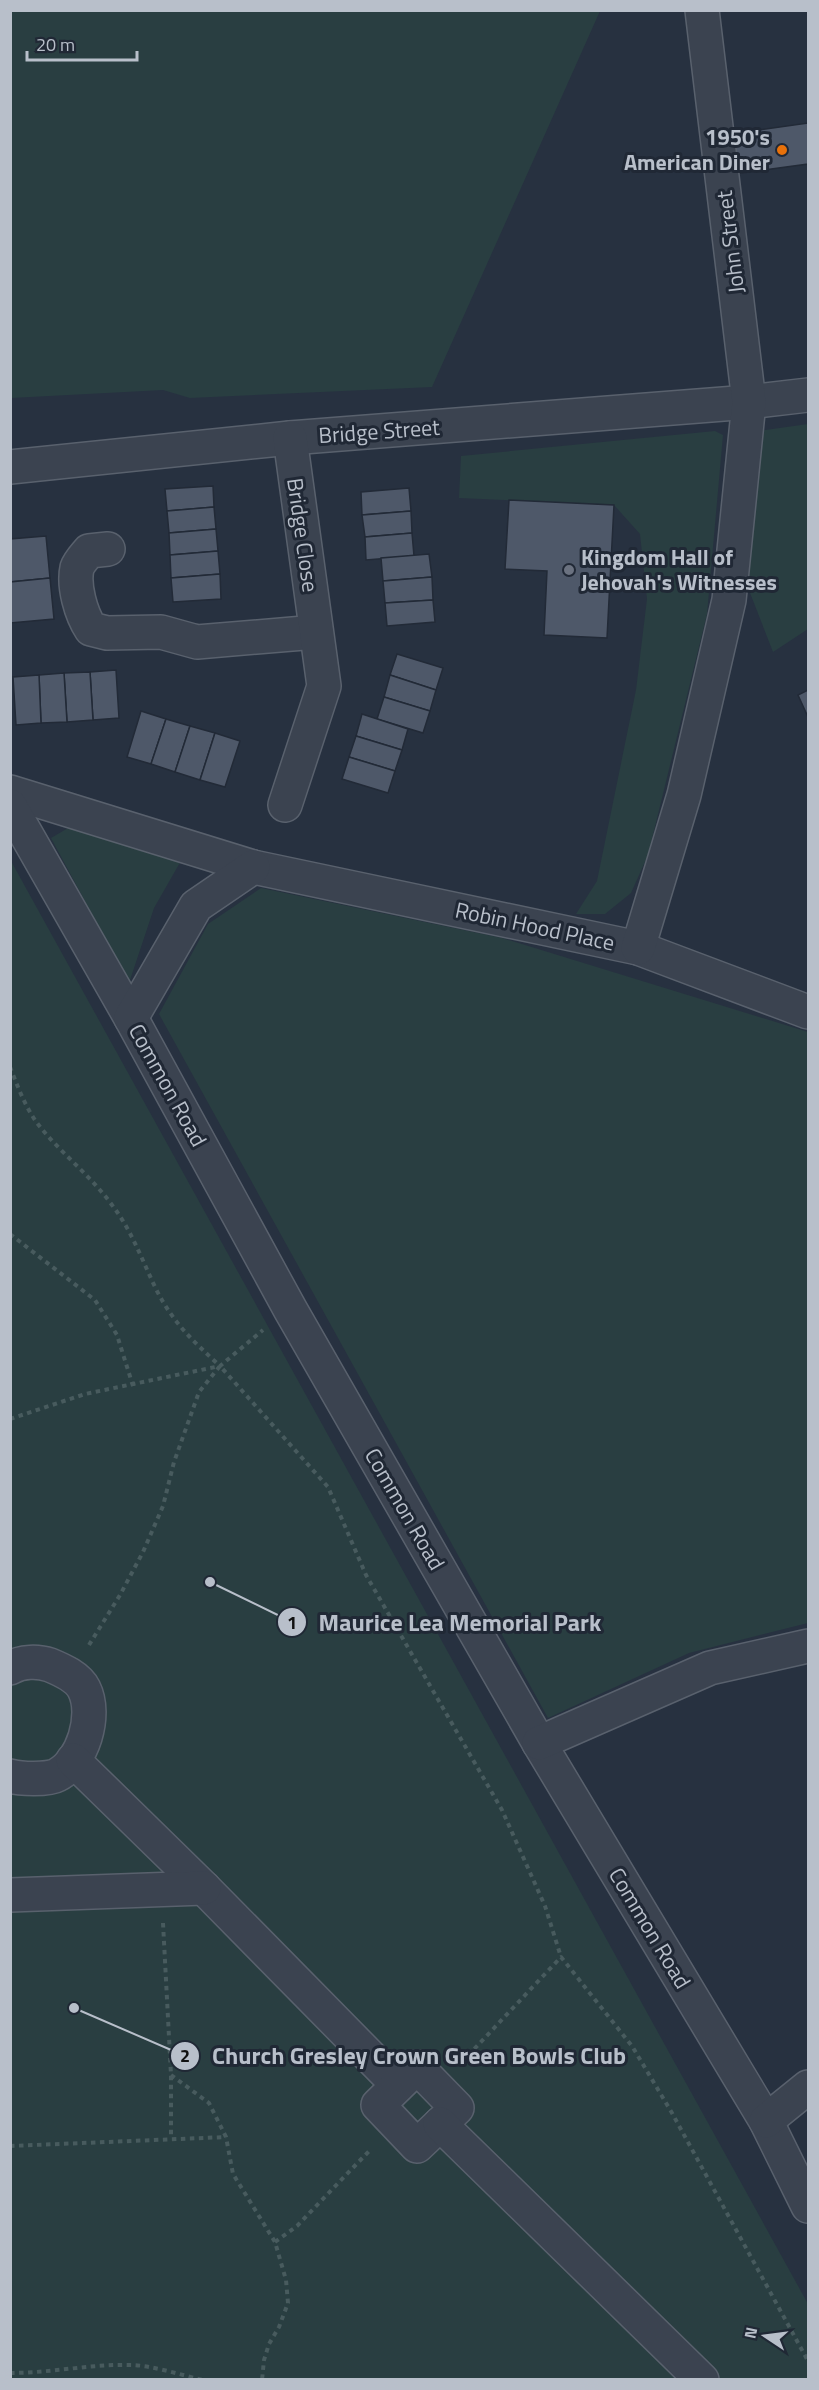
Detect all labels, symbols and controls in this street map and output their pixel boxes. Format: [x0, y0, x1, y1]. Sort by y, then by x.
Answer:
scale bar [27, 24, 136, 62]
text: 20 m [36, 31, 75, 58]
place label: 1950's American Diner [624, 120, 770, 179]
marker: 1950's American Diner [775, 143, 789, 157]
street label: John Street [707, 189, 753, 295]
street label: Bridge Street [317, 410, 441, 452]
street label: Bridge Close [278, 476, 328, 594]
place label: Kingdom Hall of Jehovah's Witnesses [581, 540, 777, 599]
marker: Kingdom Hall of Jehovah's Witnesses [562, 563, 576, 577]
street label: Robin Hood Place [452, 893, 618, 959]
street label: Common Road [120, 1017, 216, 1153]
street label: Common Road [356, 1442, 454, 1576]
callout: Maurice Lea Memorial Park [277, 1601, 613, 1643]
text: Maurice Lea Memorial Park [319, 1604, 602, 1640]
text: 1 [287, 1609, 297, 1636]
street label: Common Road [600, 1861, 700, 1995]
callout: Church Gresley Crown Green Bowls Club [170, 2035, 638, 2077]
text: Church Gresley Crown Green Bowls Club [212, 2037, 626, 2073]
text: 2 [180, 2042, 190, 2069]
north arrow [735, 2306, 795, 2366]
text: N [737, 2325, 763, 2341]

